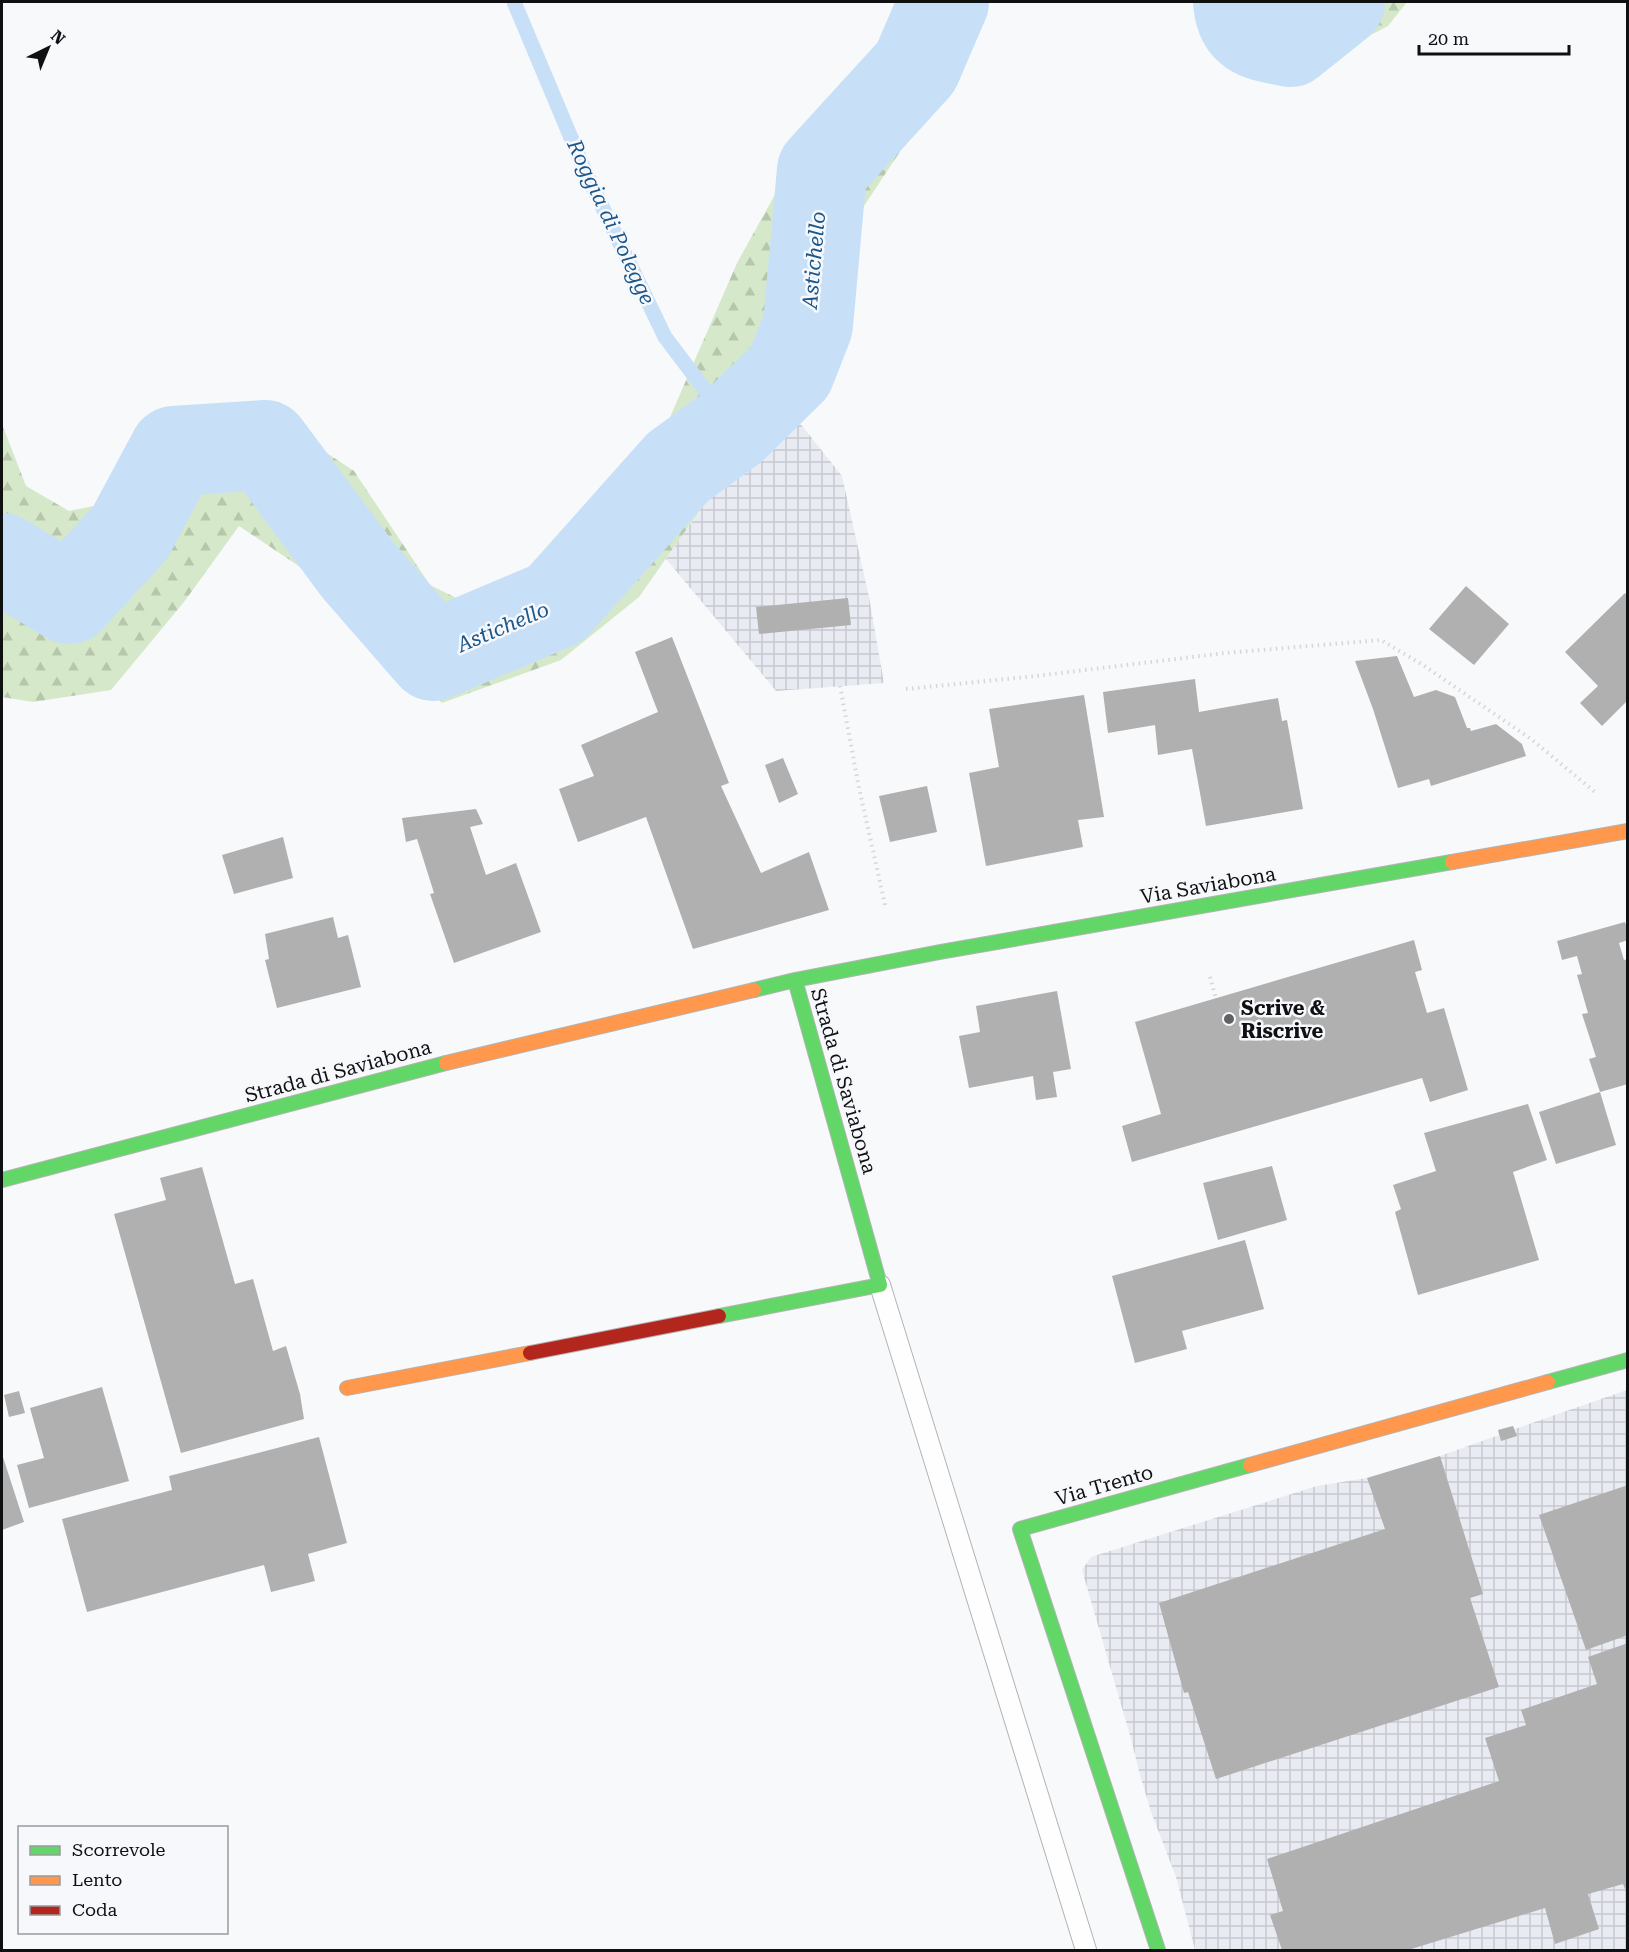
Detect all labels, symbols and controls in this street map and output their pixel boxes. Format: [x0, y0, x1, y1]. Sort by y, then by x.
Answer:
north arrow [18, 18, 78, 78]
scale bar [1419, 18, 1569, 56]
text: N [47, 26, 69, 49]
text: 20 m [1428, 28, 1469, 49]
water label: Roggia di Polegge [562, 135, 660, 308]
water label: Astichello [798, 210, 830, 312]
water label: Astichello [452, 597, 553, 658]
street label: Via Saviabona [1139, 861, 1278, 909]
street label: Strada di Saviabona [806, 985, 882, 1177]
place label: Scrive & Riscrive [1241, 996, 1325, 1043]
marker: Scrive & Riscrive [1222, 1012, 1236, 1026]
street label: Strada di Saviabona [242, 1035, 434, 1107]
street label: Via Trento [1052, 1460, 1156, 1510]
legend [18, 1826, 228, 1934]
text: Scorrevole [72, 1839, 166, 1860]
text: Lento [72, 1869, 122, 1890]
text: Coda [72, 1899, 118, 1920]

